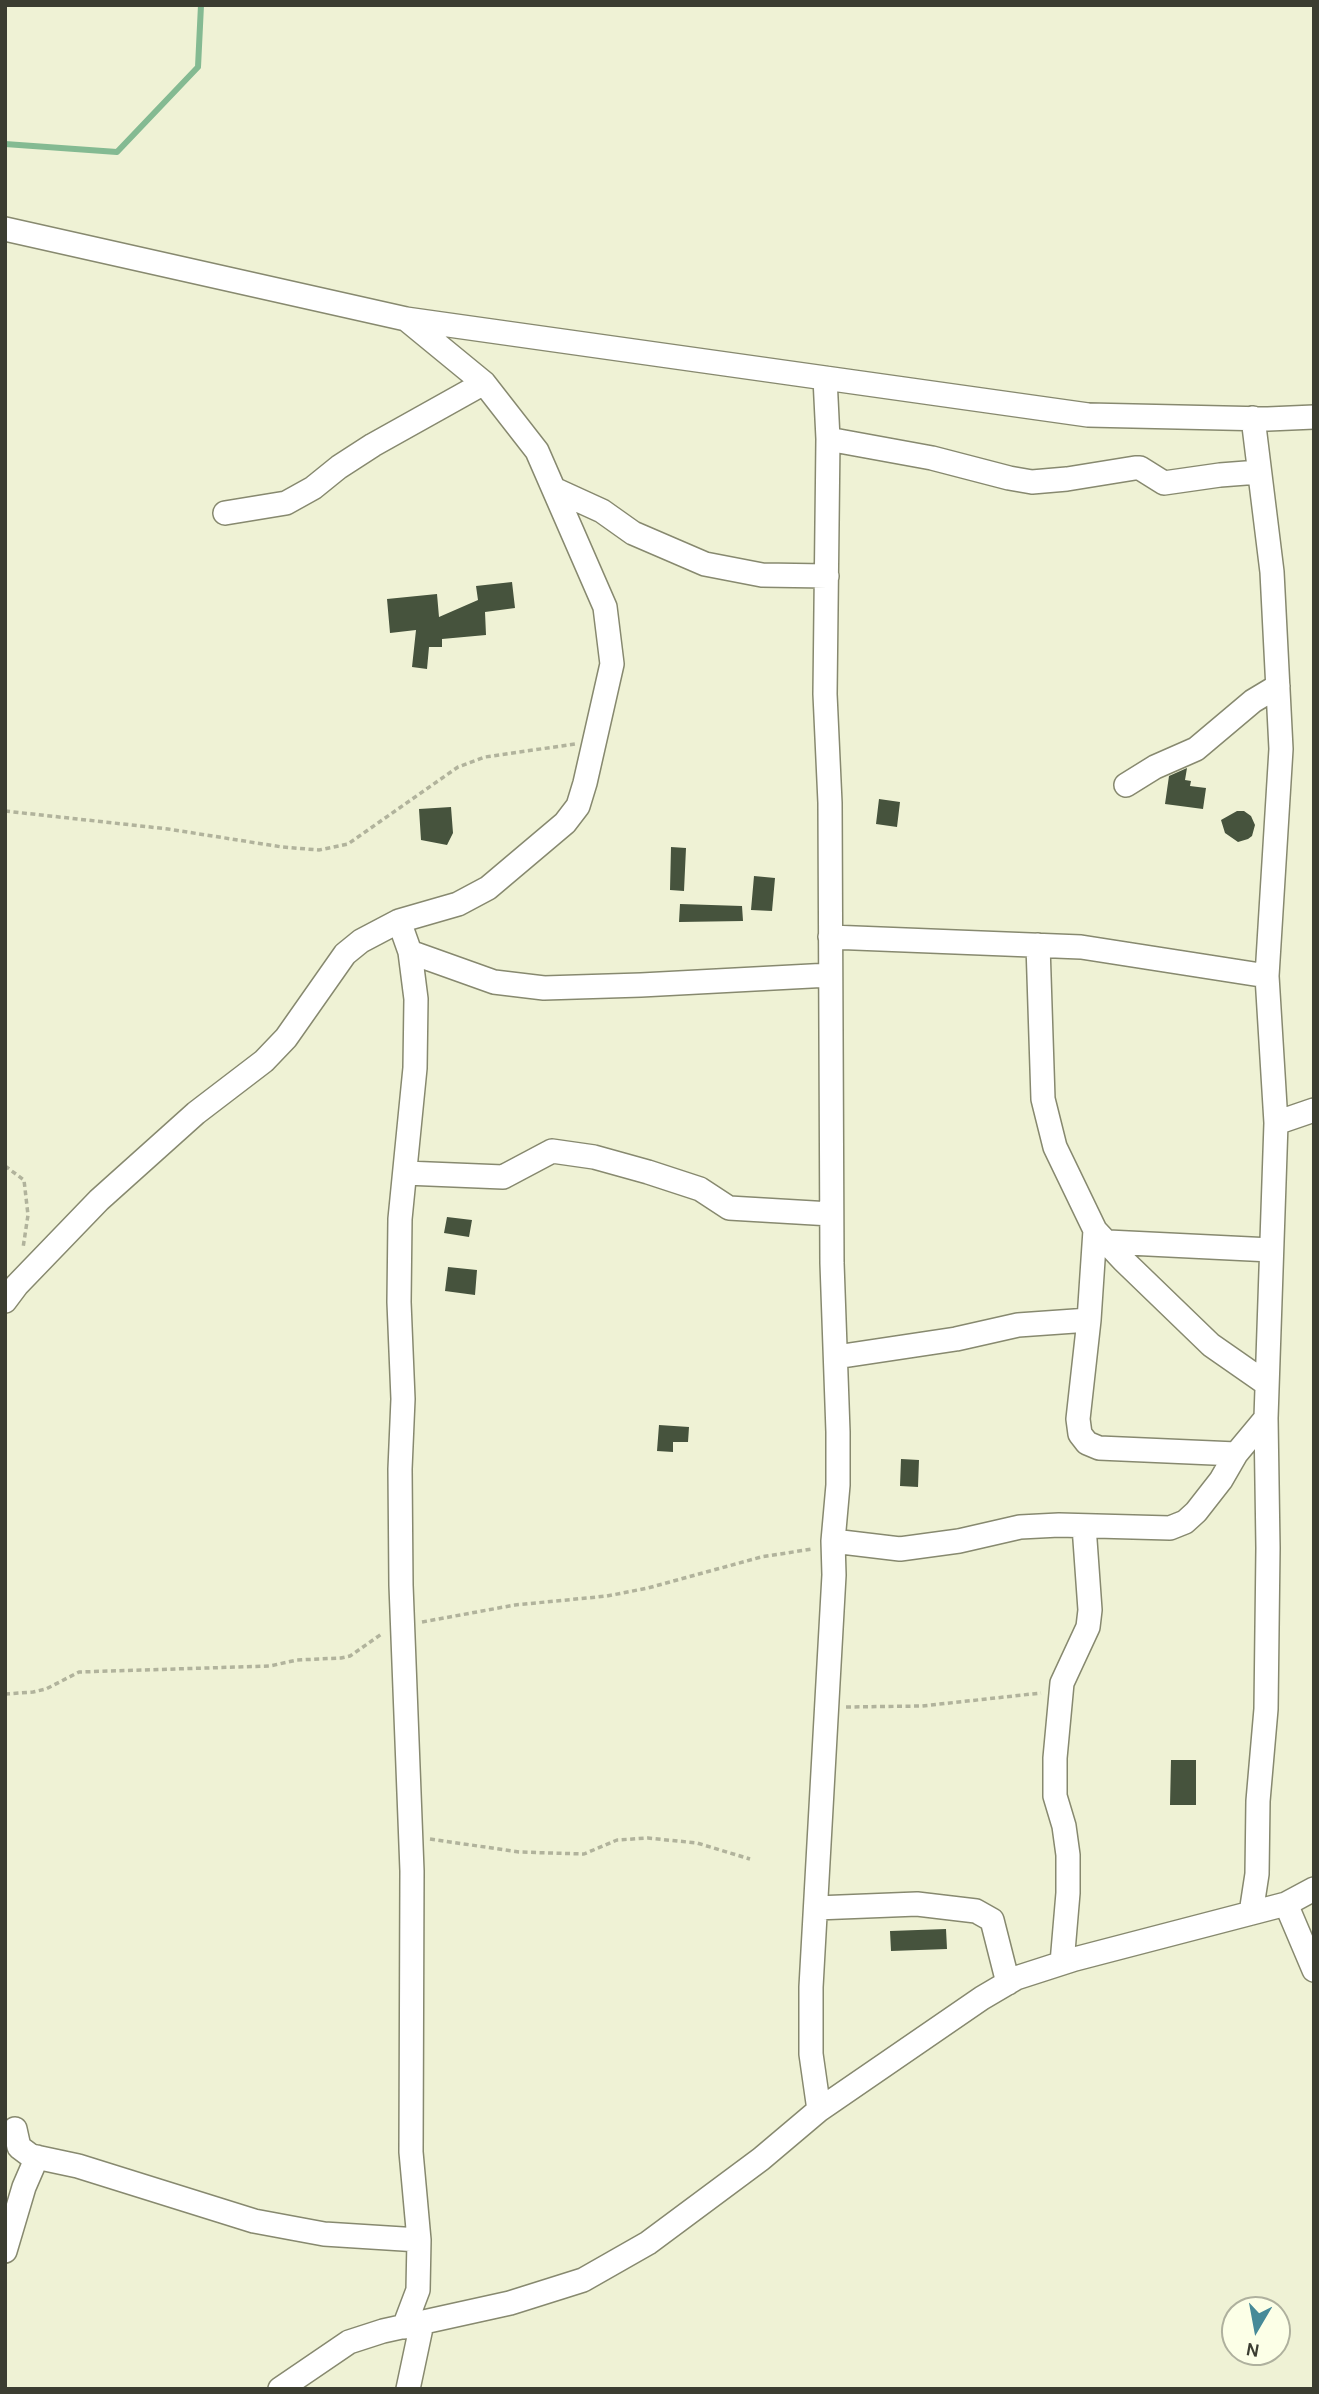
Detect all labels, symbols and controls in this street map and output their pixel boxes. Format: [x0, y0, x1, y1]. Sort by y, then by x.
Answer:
north arrow [1221, 2296, 1291, 2366]
text: N [1244, 2338, 1261, 2362]

